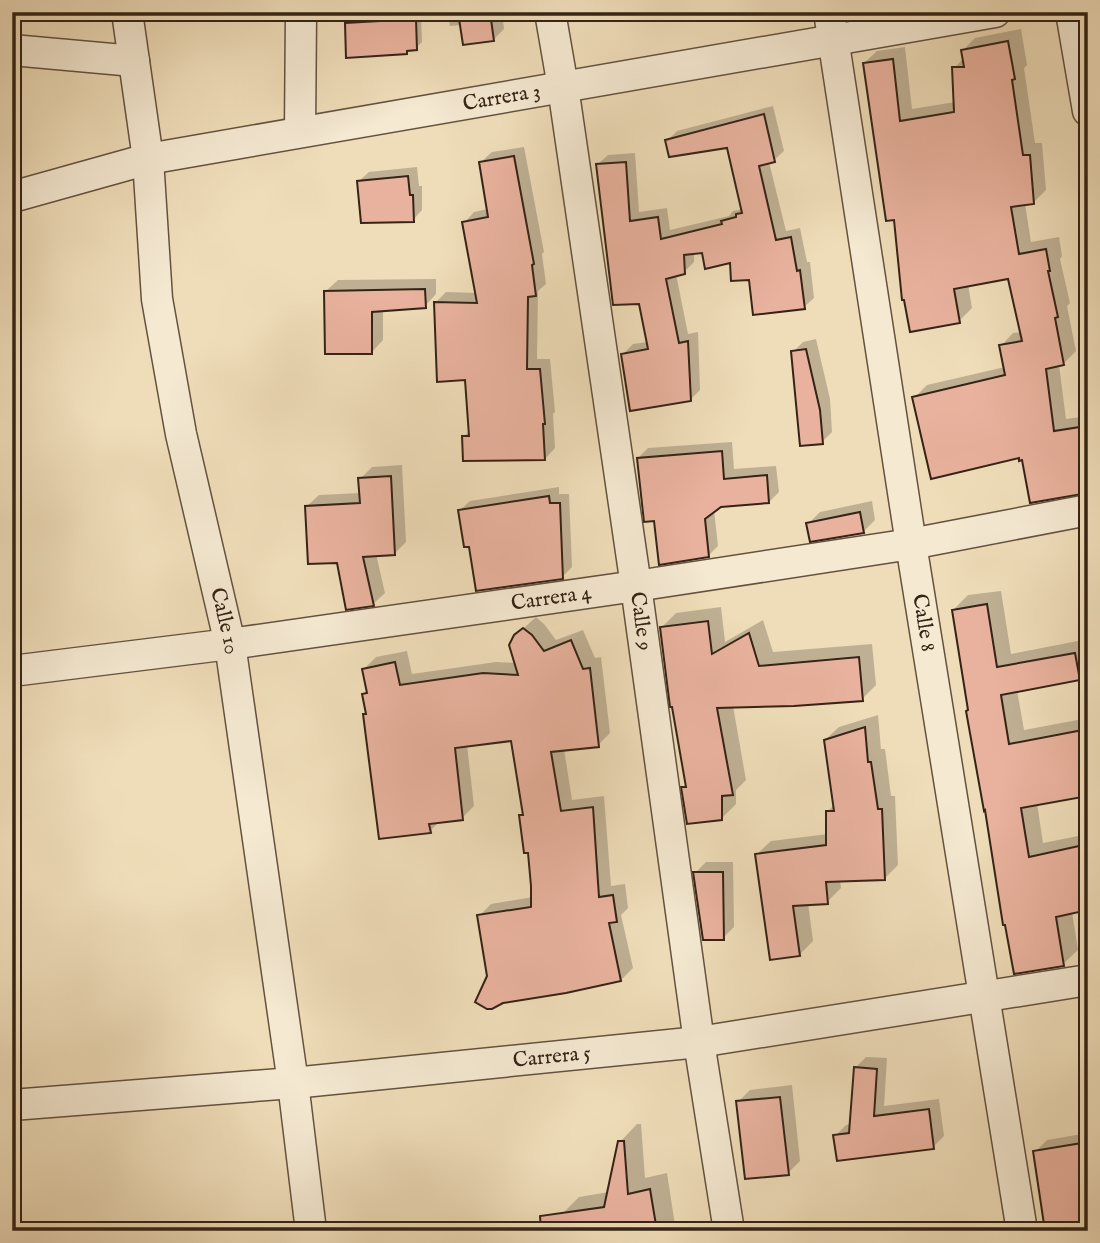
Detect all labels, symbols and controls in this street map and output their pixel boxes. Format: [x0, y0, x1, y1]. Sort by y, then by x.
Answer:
street label: Carrera 3 [461, 78, 542, 118]
street label: Carrera 4 [509, 579, 594, 617]
street label: Calle 10 [204, 585, 245, 656]
street label: Calle 9 [623, 590, 658, 652]
street label: Calle 8 [906, 592, 942, 653]
street label: Carrera 5 [512, 1039, 592, 1074]

